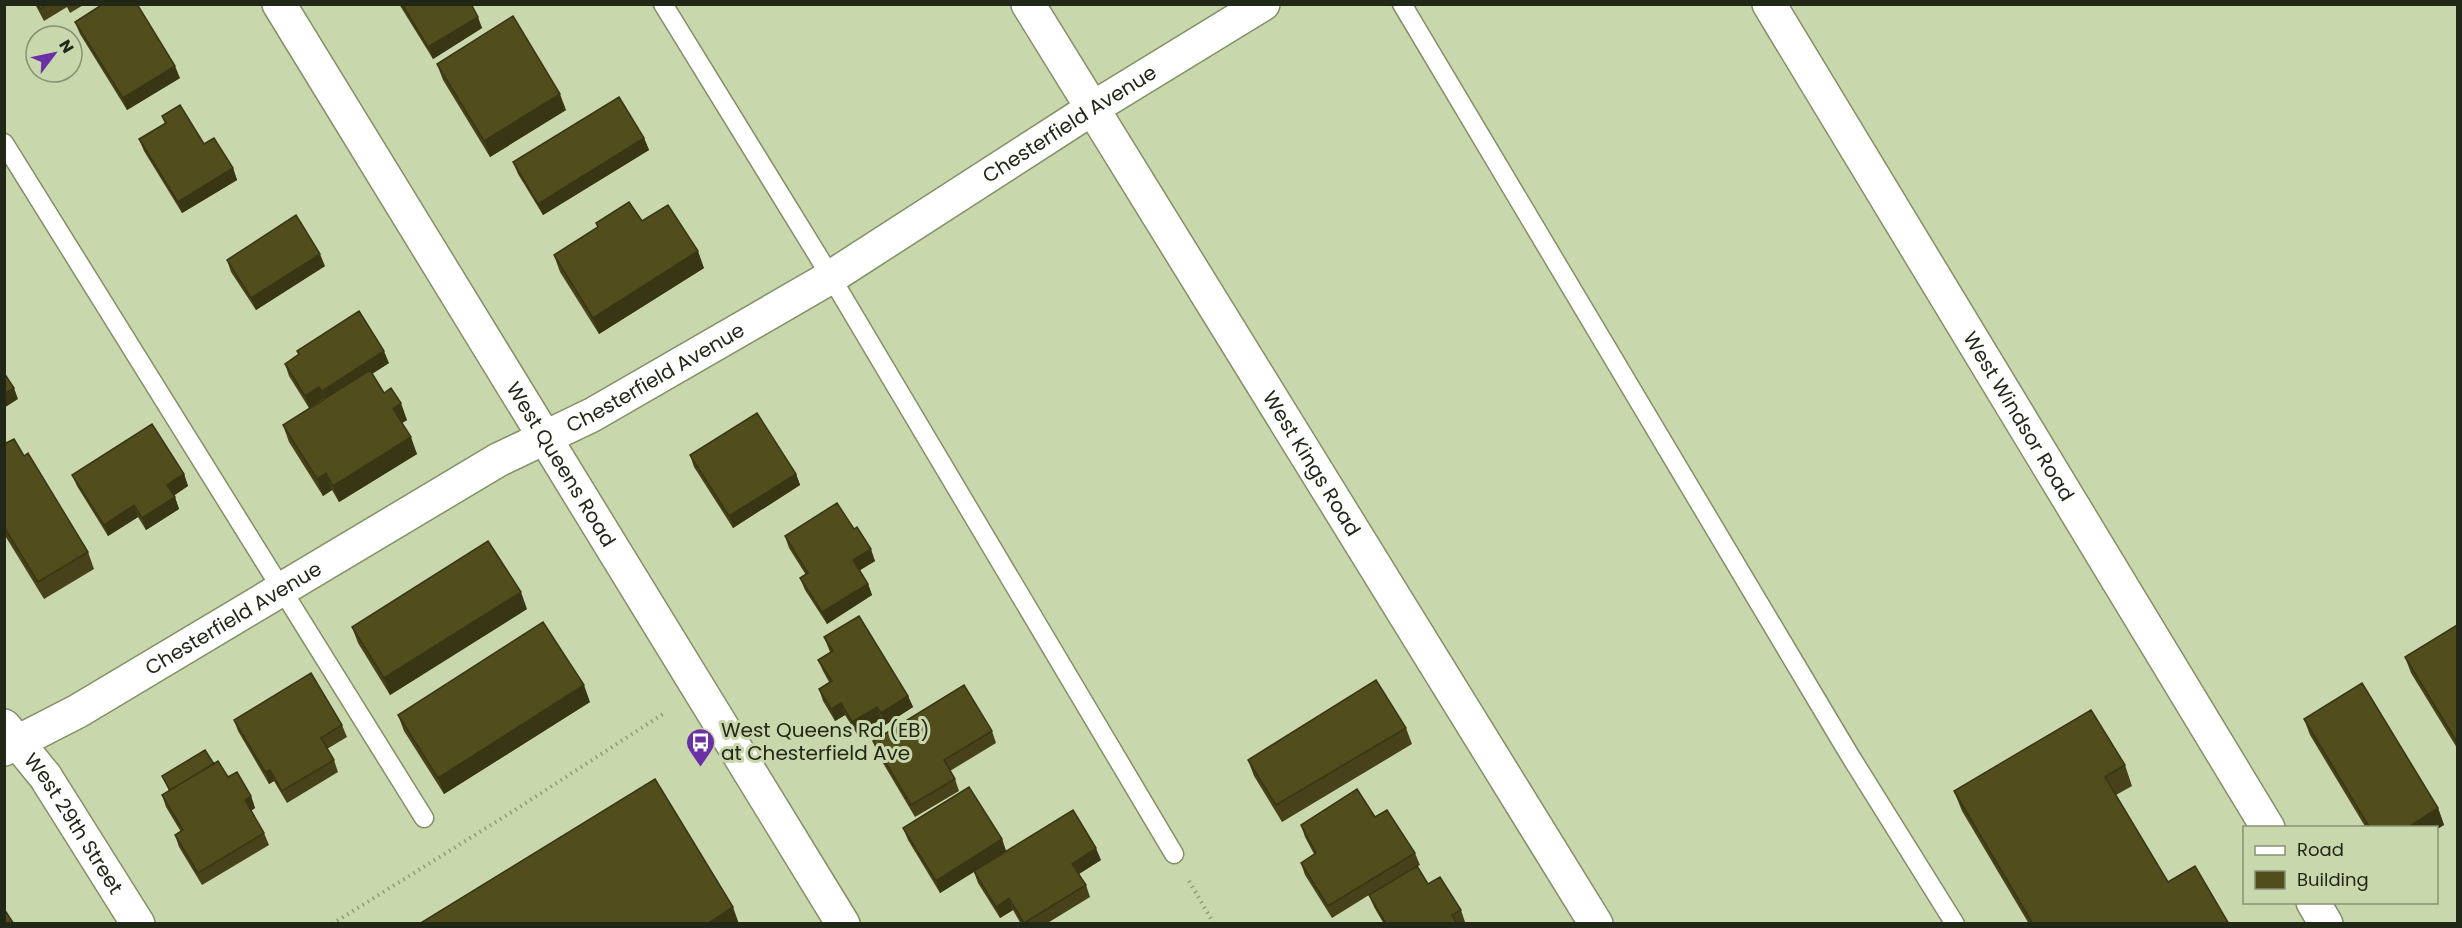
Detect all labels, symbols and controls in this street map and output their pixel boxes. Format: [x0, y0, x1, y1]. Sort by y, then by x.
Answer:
north arrow [24, 24, 84, 84]
text: N [53, 35, 79, 58]
street label: Chesterfield Avenue [977, 58, 1162, 190]
street label: Chesterfield Avenue [561, 316, 750, 439]
street label: West Windsor Road [1956, 326, 2081, 506]
street label: West Queens Road [500, 376, 623, 552]
street label: West Kings Road [1256, 385, 1367, 542]
street label: Chesterfield Avenue [140, 555, 327, 682]
place label: West Queens Rd (EB) at Chesterfield Ave [721, 716, 930, 767]
bus stop icon: West Queens Rd (EB) at Chesterfield Ave [684, 726, 716, 768]
street label: West 29th Street [18, 747, 130, 899]
legend [2243, 826, 2438, 904]
text: Road [2297, 837, 2344, 862]
text: Building [2297, 867, 2369, 892]

